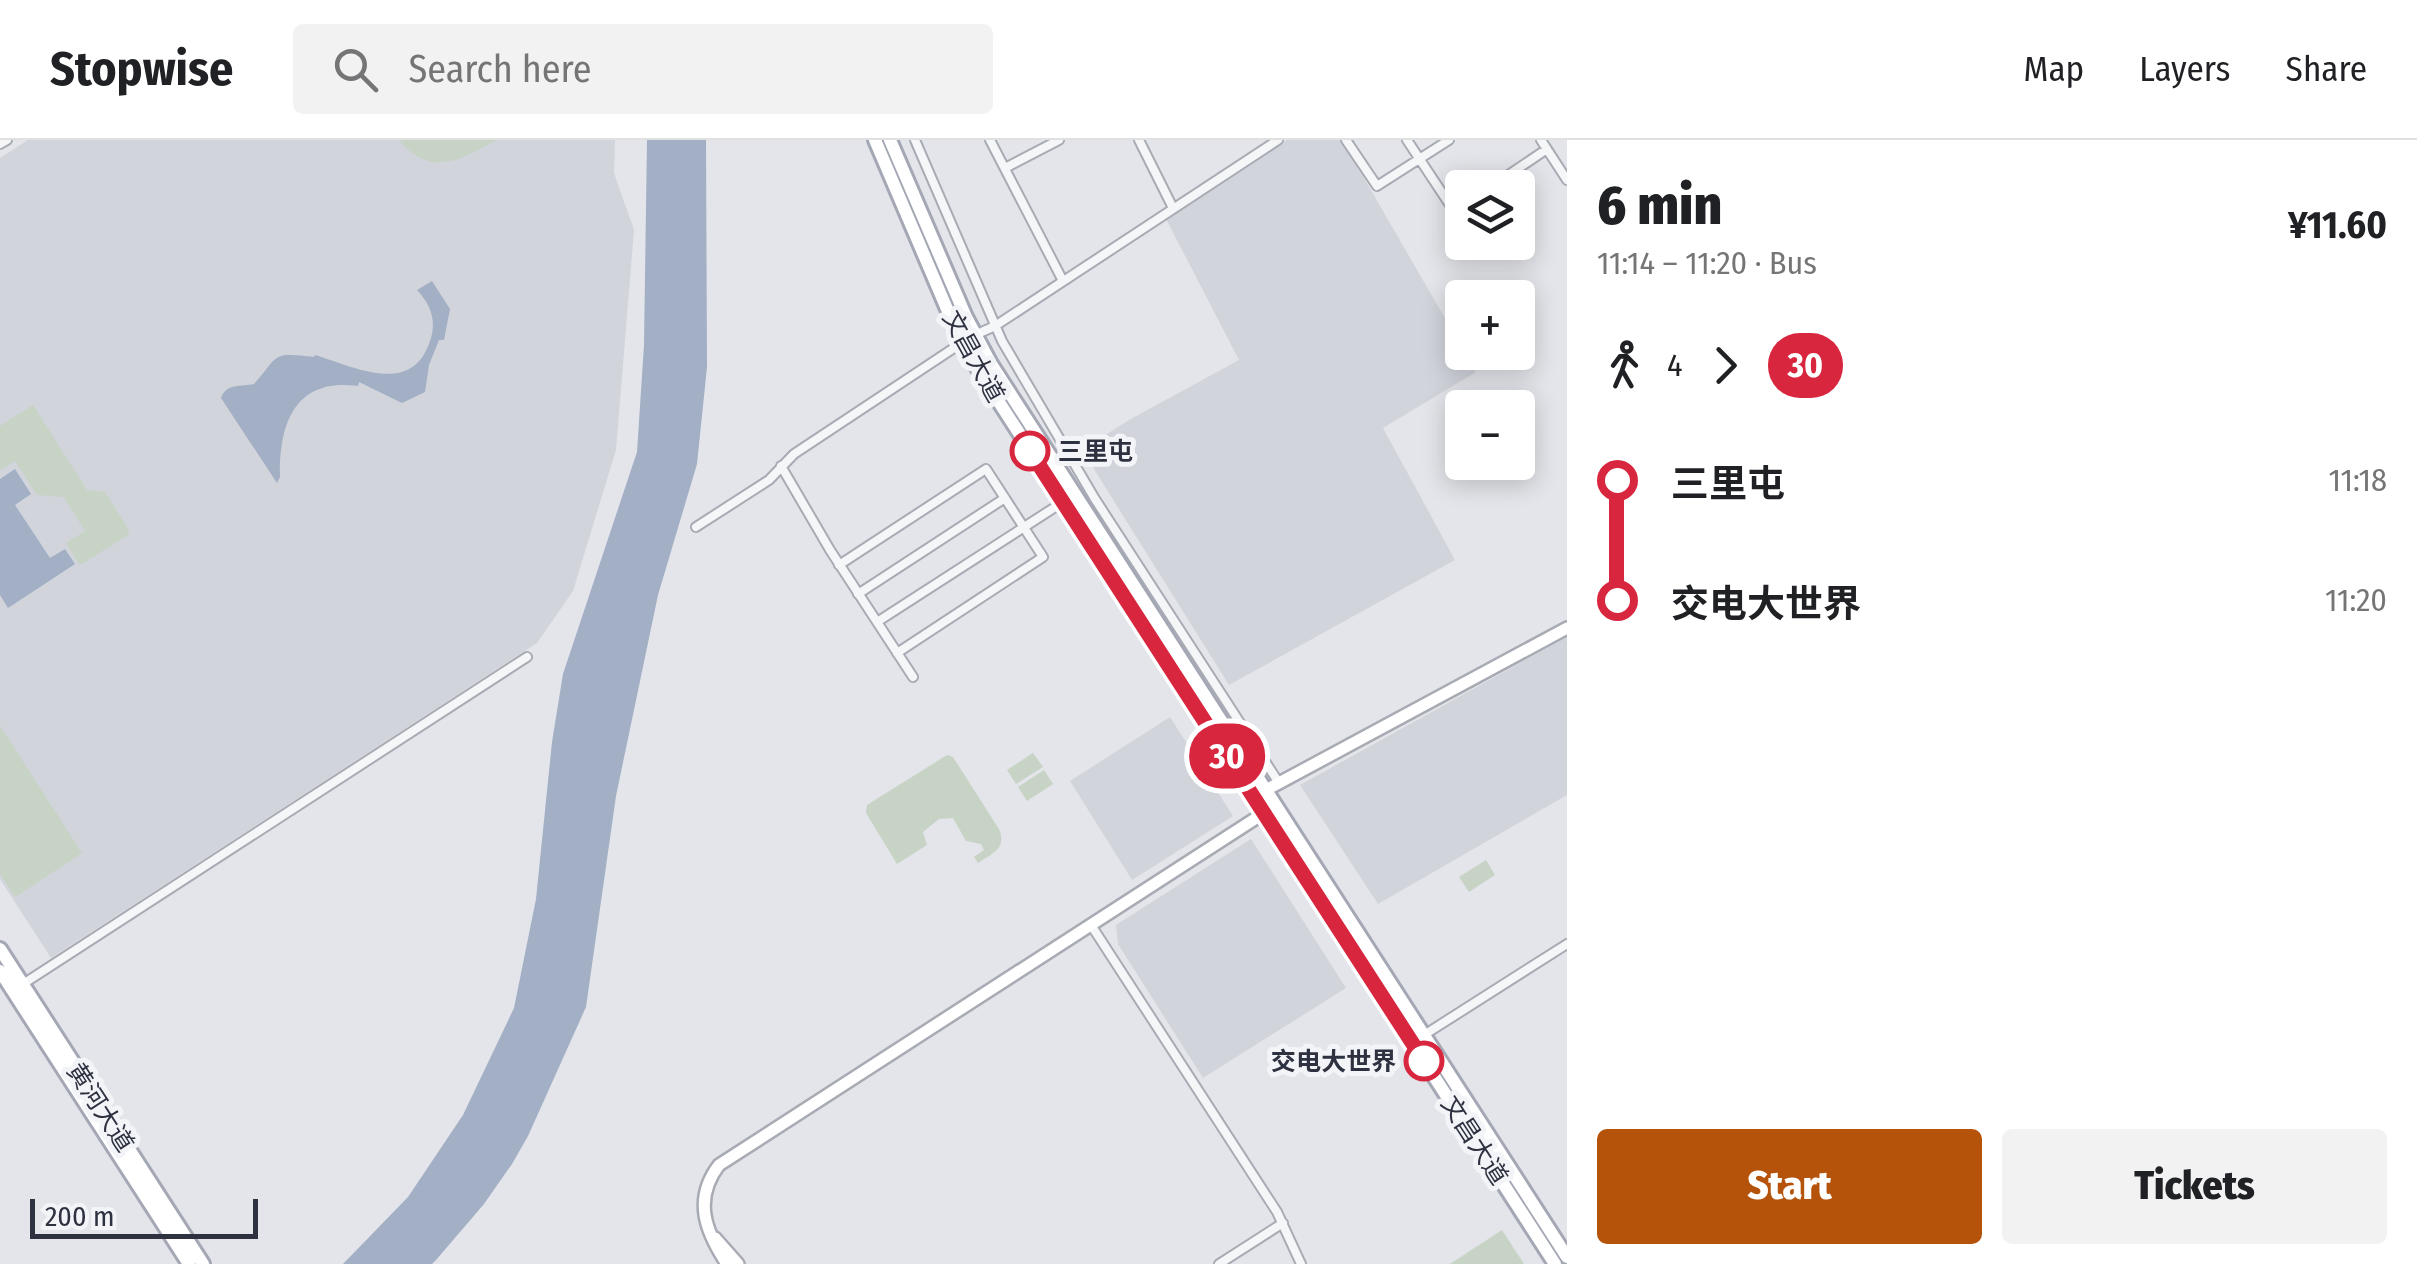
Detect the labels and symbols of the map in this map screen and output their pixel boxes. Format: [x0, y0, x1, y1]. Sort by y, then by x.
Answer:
street label: 文昌大道 [936, 305, 1010, 407]
marker: 三里屯 [1011, 432, 1049, 470]
place label: 三里屯 [1058, 437, 1133, 467]
line badge: 30 [1182, 724, 1272, 788]
marker: 交电大世界 [1405, 1042, 1443, 1080]
place label: 交电大世界 [1271, 1047, 1396, 1077]
street label: 黄河大道 [60, 1057, 140, 1158]
street label: 文昌大道 [1434, 1090, 1514, 1191]
scale bar [30, 1194, 258, 1238]

